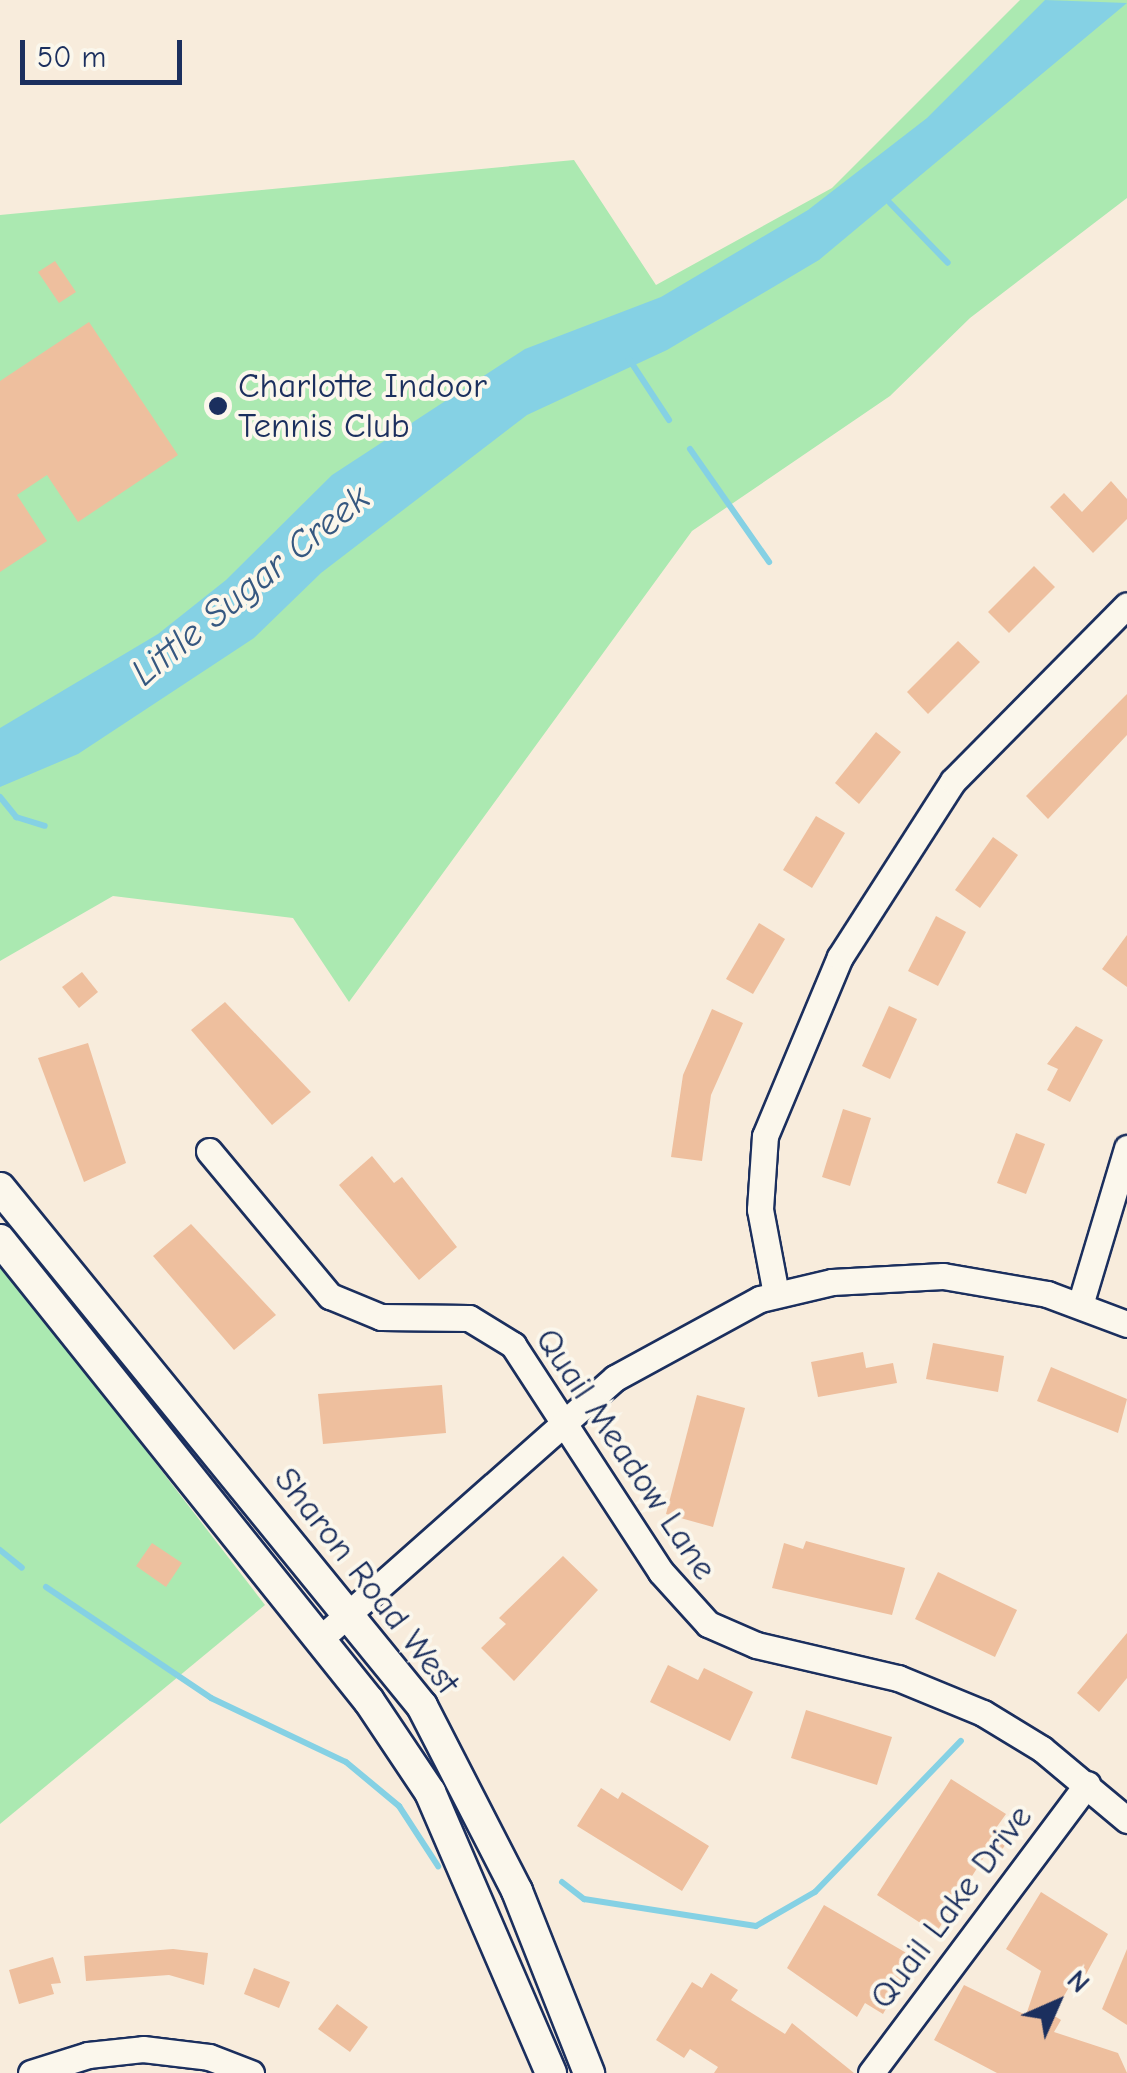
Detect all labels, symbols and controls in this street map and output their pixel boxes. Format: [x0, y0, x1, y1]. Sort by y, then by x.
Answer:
scale bar [25, 20, 188, 82]
text: 50 m [37, 40, 106, 75]
place label: Charlotte Indoor Tennis Club [238, 365, 487, 447]
marker: Charlotte Indoor Tennis Club [207, 395, 229, 417]
water label: Little Sugar Creek [123, 476, 379, 696]
street label: Quail Meadow Lane [526, 1320, 726, 1588]
street label: Sharon Road West [265, 1459, 469, 1703]
street label: Quail Lake Drive [861, 1797, 1041, 2017]
north arrow [1007, 1953, 1107, 2053]
text: N [1060, 1964, 1096, 2000]

